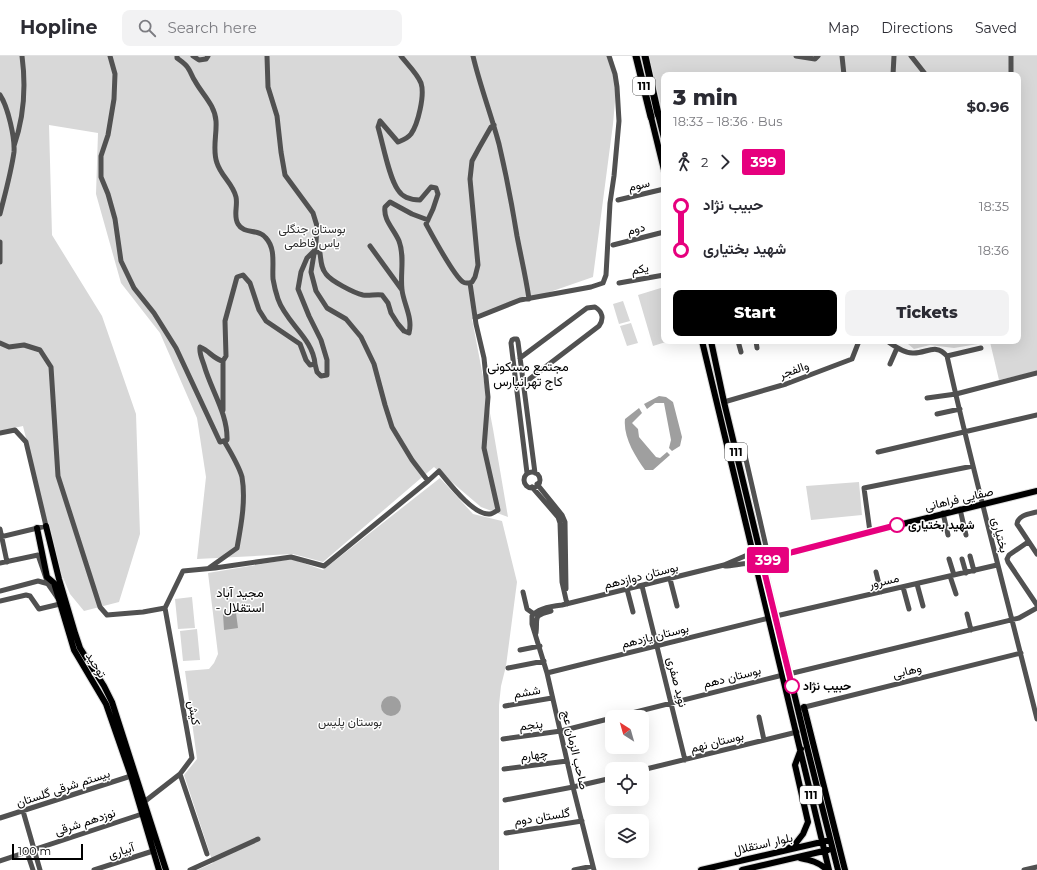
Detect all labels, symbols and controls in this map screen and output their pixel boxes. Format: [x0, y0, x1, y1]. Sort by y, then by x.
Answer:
search box [122, 10, 402, 46]
text: Hopline [20, 16, 98, 39]
icon: search [136, 17, 158, 39]
text: Search here [168, 18, 257, 37]
text: Map [828, 19, 859, 37]
text: Directions [881, 19, 953, 37]
text: Saved [975, 19, 1017, 37]
road number: 111 [633, 77, 655, 95]
text: 3 min [673, 84, 738, 111]
text: $0.96 [966, 97, 1009, 116]
text: 18:33 – 18:36 · Bus [673, 113, 783, 129]
icon: walk [673, 151, 695, 173]
icon: forward [714, 151, 736, 173]
text: 399 [750, 153, 777, 171]
text: 2 [701, 154, 708, 170]
street label: سوم [627, 175, 651, 195]
text: حبیب نژاد [703, 195, 763, 214]
text: 18:35 [979, 198, 1009, 214]
street label: دوم [625, 219, 647, 239]
park label: بوستان جنگلی یاس فاطمی [278, 221, 346, 251]
text: شهید بختیاری [703, 239, 786, 258]
text: 18:36 [978, 242, 1009, 258]
street label: یکم [630, 260, 650, 278]
button: Start [673, 290, 837, 336]
button: Tickets [845, 290, 1009, 336]
street label: والفجر [776, 357, 811, 383]
district label: مجتمع مسکونی کاج تهرانپارس [487, 358, 569, 391]
road number: 111 [725, 443, 747, 461]
street label: صفایی فراهانی [923, 483, 995, 515]
street label: بختیاری [988, 516, 1012, 554]
marker: شهید بختیاری [889, 517, 905, 533]
place label: شهید بختیاری [908, 517, 975, 533]
line badge: 399 [745, 547, 791, 573]
text: 399 [755, 551, 781, 569]
street label: بوستان دوازدهم [602, 559, 680, 593]
street label: مسرور [866, 570, 901, 592]
district label: مجید آباد - استقلال [215, 584, 265, 616]
street label: بوستان یازدهم [620, 620, 690, 652]
street label: توحید [82, 649, 110, 681]
street label: نوید صفری [663, 655, 691, 709]
street label: وهابی [891, 660, 923, 682]
street label: بوستان دهم [701, 662, 763, 692]
marker: حبیب نژاد [784, 678, 800, 694]
place label: حبیب نژاد [803, 678, 851, 694]
street label: ششم [512, 682, 542, 702]
street label: کیش [184, 700, 204, 726]
street label: صاحب الزمان عج [557, 709, 592, 791]
north arrow [605, 710, 649, 754]
map controls [605, 710, 649, 858]
park label: بوستان پلیس [318, 714, 382, 730]
street label: پنجم [518, 716, 544, 734]
street label: بوستان نهم [689, 728, 745, 756]
street label: چهارم [519, 745, 549, 765]
button: locate [605, 762, 649, 806]
street label: بیستم شرقی گلستان [14, 765, 112, 811]
road number: 111 [800, 786, 822, 804]
street label: نوزدهم شرقی [52, 805, 118, 839]
street label: گلستان دوم [513, 805, 571, 829]
button: layers [605, 814, 649, 858]
street label: بلوار استقلال [732, 829, 794, 859]
street label: آبیاری [106, 839, 137, 863]
scale bar [12, 842, 83, 861]
text: 100 m [18, 844, 51, 858]

